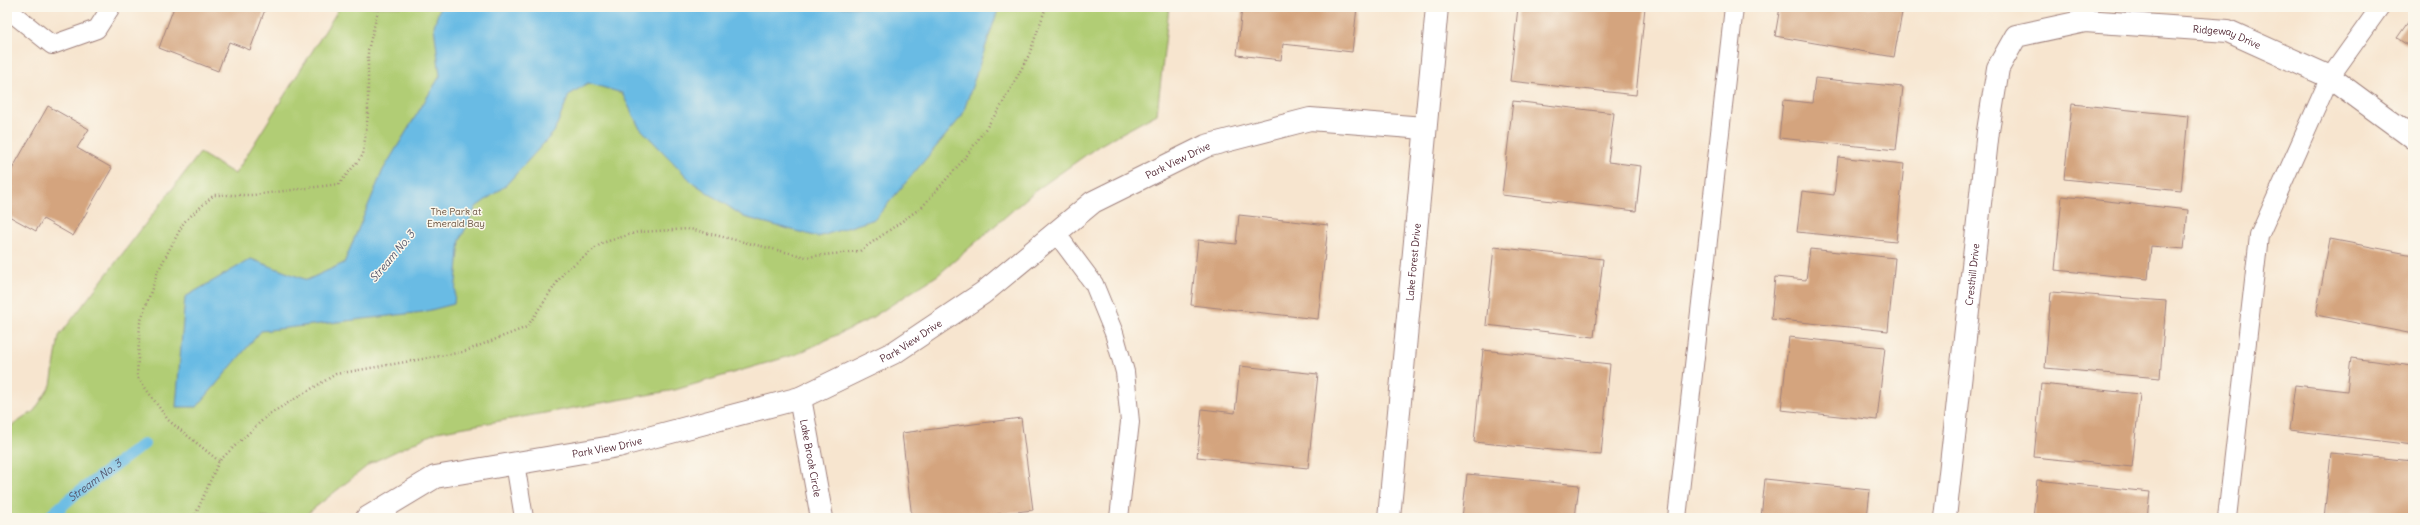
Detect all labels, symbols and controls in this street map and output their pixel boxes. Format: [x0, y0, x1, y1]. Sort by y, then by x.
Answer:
street label: Ridgeway Drive [2192, 22, 2263, 52]
street label: Park View Drive [1143, 139, 1211, 182]
park label: The Park at Emerald Bay [427, 205, 485, 230]
street label: Lake Forest Drive [1403, 223, 1423, 302]
water label: Stream No. 3 [366, 226, 419, 285]
street label: Cresthill Drive [1962, 243, 1982, 306]
street label: Park View Drive [878, 316, 944, 365]
street label: Lake Brook Circle [798, 418, 824, 498]
street label: Park View Drive [571, 433, 643, 460]
water label: Stream No. 3 [65, 455, 126, 505]

